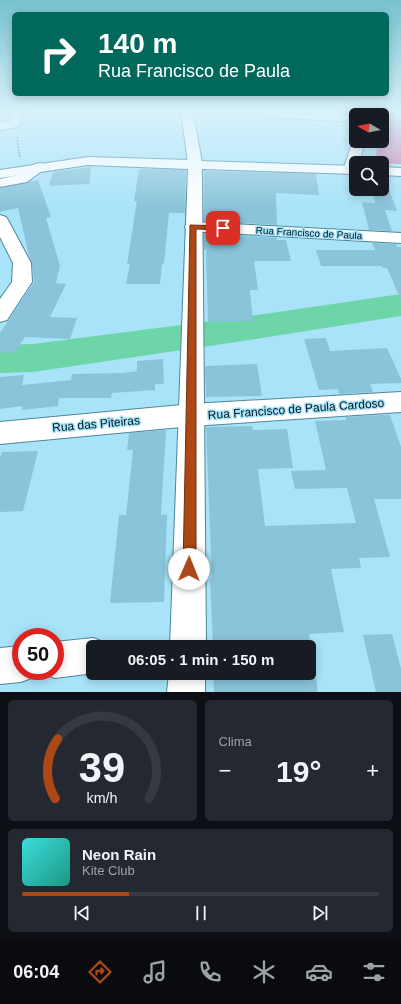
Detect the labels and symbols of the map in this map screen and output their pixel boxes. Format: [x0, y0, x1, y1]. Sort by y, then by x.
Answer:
north arrow [349, 108, 389, 148]
pin [206, 211, 240, 245]
street label: Rua Francisco de Paula [255, 225, 363, 241]
street label: Rua Francisco de Paula Cardoso [207, 396, 385, 422]
street label: Rua das Piteiras [52, 413, 140, 435]
position arrow [168, 548, 210, 590]
speed limit sign: 50 [12, 628, 64, 680]

